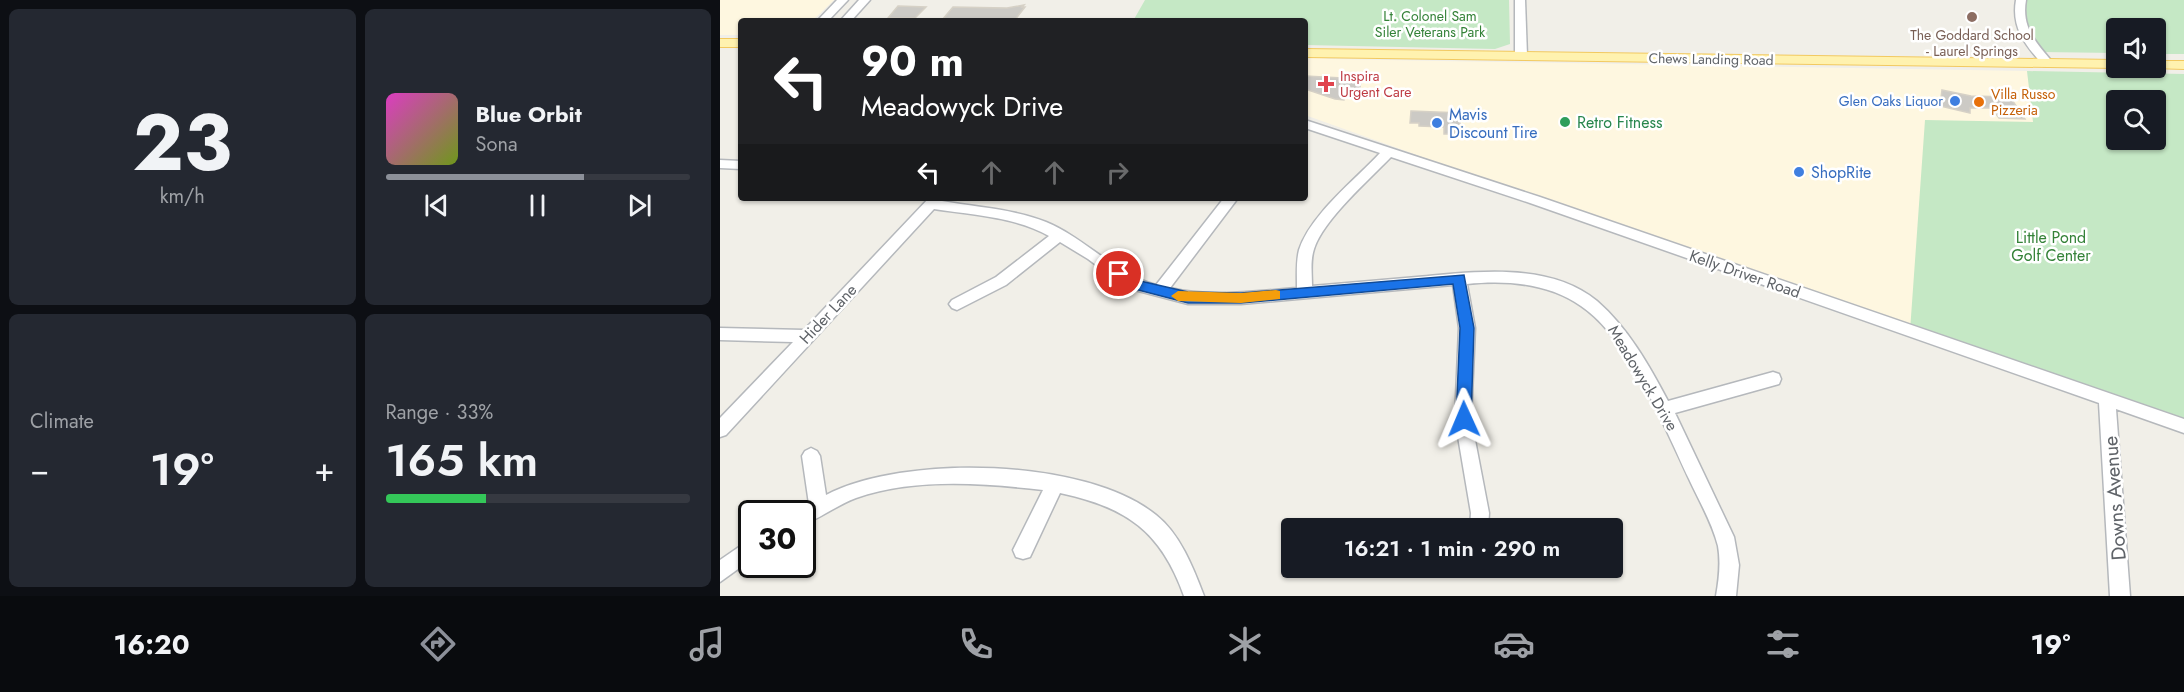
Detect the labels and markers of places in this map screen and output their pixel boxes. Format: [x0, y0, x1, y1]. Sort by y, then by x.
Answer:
marker: The Goddard School - Laurel Springs [1965, 10, 1979, 24]
place label: The Goddard School - Laurel Springs [1910, 25, 2034, 61]
place label: Inspira Urgent Care [1340, 66, 1412, 102]
marker: Inspira Urgent Care [1317, 75, 1335, 93]
place label: Villa Russo Pizzeria [1991, 84, 2056, 120]
place label: Glen Oaks Liquor [1839, 91, 1943, 111]
marker: Glen Oaks Liquor [1948, 94, 1962, 108]
marker: Villa Russo Pizzeria [1972, 95, 1986, 109]
place label: Mavis Discount Tire [1449, 103, 1537, 144]
place label: Retro Fitness [1577, 111, 1662, 134]
marker: Retro Fitness [1558, 115, 1572, 129]
marker: Mavis Discount Tire [1430, 116, 1444, 130]
place label: ShopRite [1811, 161, 1871, 184]
marker: ShopRite [1792, 165, 1806, 179]
pin [1093, 248, 1144, 299]

